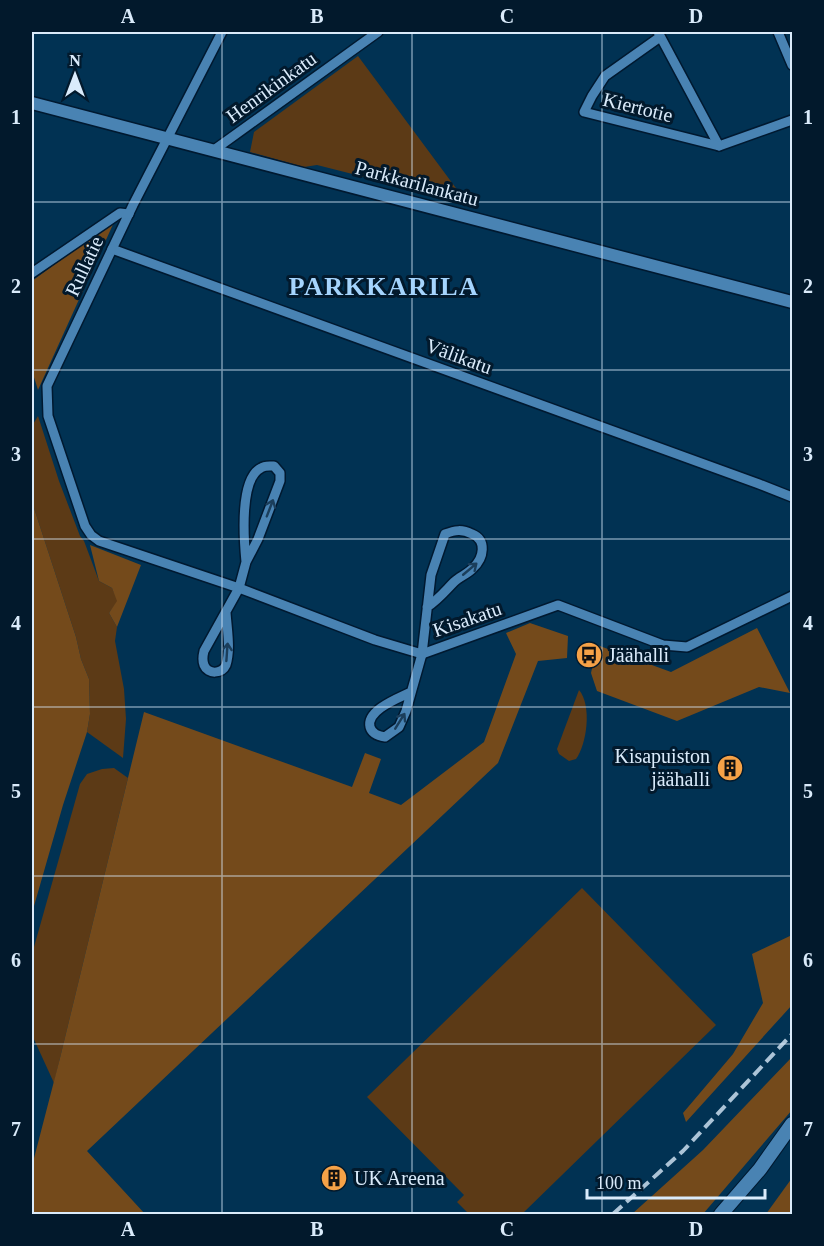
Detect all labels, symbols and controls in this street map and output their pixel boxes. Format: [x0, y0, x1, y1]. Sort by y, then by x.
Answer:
text: A [121, 5, 136, 27]
text: B [310, 5, 324, 27]
text: C [500, 5, 514, 27]
text: D [689, 5, 703, 27]
north arrow [45, 45, 105, 105]
street label: Henrikinkatu [222, 47, 320, 127]
text: N [69, 52, 81, 69]
street label: Kiertotie [601, 88, 675, 126]
text: 1 [11, 106, 21, 128]
text: 1 [803, 106, 813, 128]
street label: Parkkarilankatu [353, 156, 481, 210]
street label: Rullatie [61, 233, 107, 299]
district label: PARKKARILA [289, 272, 479, 301]
text: 2 [11, 275, 21, 297]
text: 2 [803, 275, 813, 297]
street label: Välikatu [423, 334, 495, 378]
text: 3 [11, 443, 21, 465]
text: 3 [803, 443, 813, 465]
one-way arrow [265, 499, 276, 518]
one-way arrow [462, 562, 477, 576]
street label: Kisakatu [430, 597, 504, 641]
text: 4 [11, 612, 21, 634]
text: 4 [803, 612, 813, 634]
bus stop icon: Jäähalli [574, 640, 604, 670]
one-way arrow [221, 642, 232, 662]
place label: Jäähalli [608, 644, 670, 666]
one-way arrow [394, 713, 407, 730]
place label: Kisapuiston jäähalli [614, 745, 710, 791]
building icon: Kisapuiston jäähalli [715, 753, 745, 783]
text: 5 [11, 780, 21, 802]
text: 5 [803, 780, 813, 802]
text: 6 [11, 949, 21, 971]
text: 6 [803, 949, 813, 971]
text: 7 [11, 1118, 21, 1140]
text: 7 [803, 1118, 813, 1140]
scale bar [587, 1162, 766, 1200]
building icon: UK Areena [319, 1163, 349, 1193]
place label: UK Areena [354, 1167, 445, 1189]
text: 100 m [596, 1173, 642, 1193]
text: A [121, 1218, 136, 1240]
text: B [310, 1218, 324, 1240]
text: C [500, 1218, 514, 1240]
text: D [689, 1218, 703, 1240]

